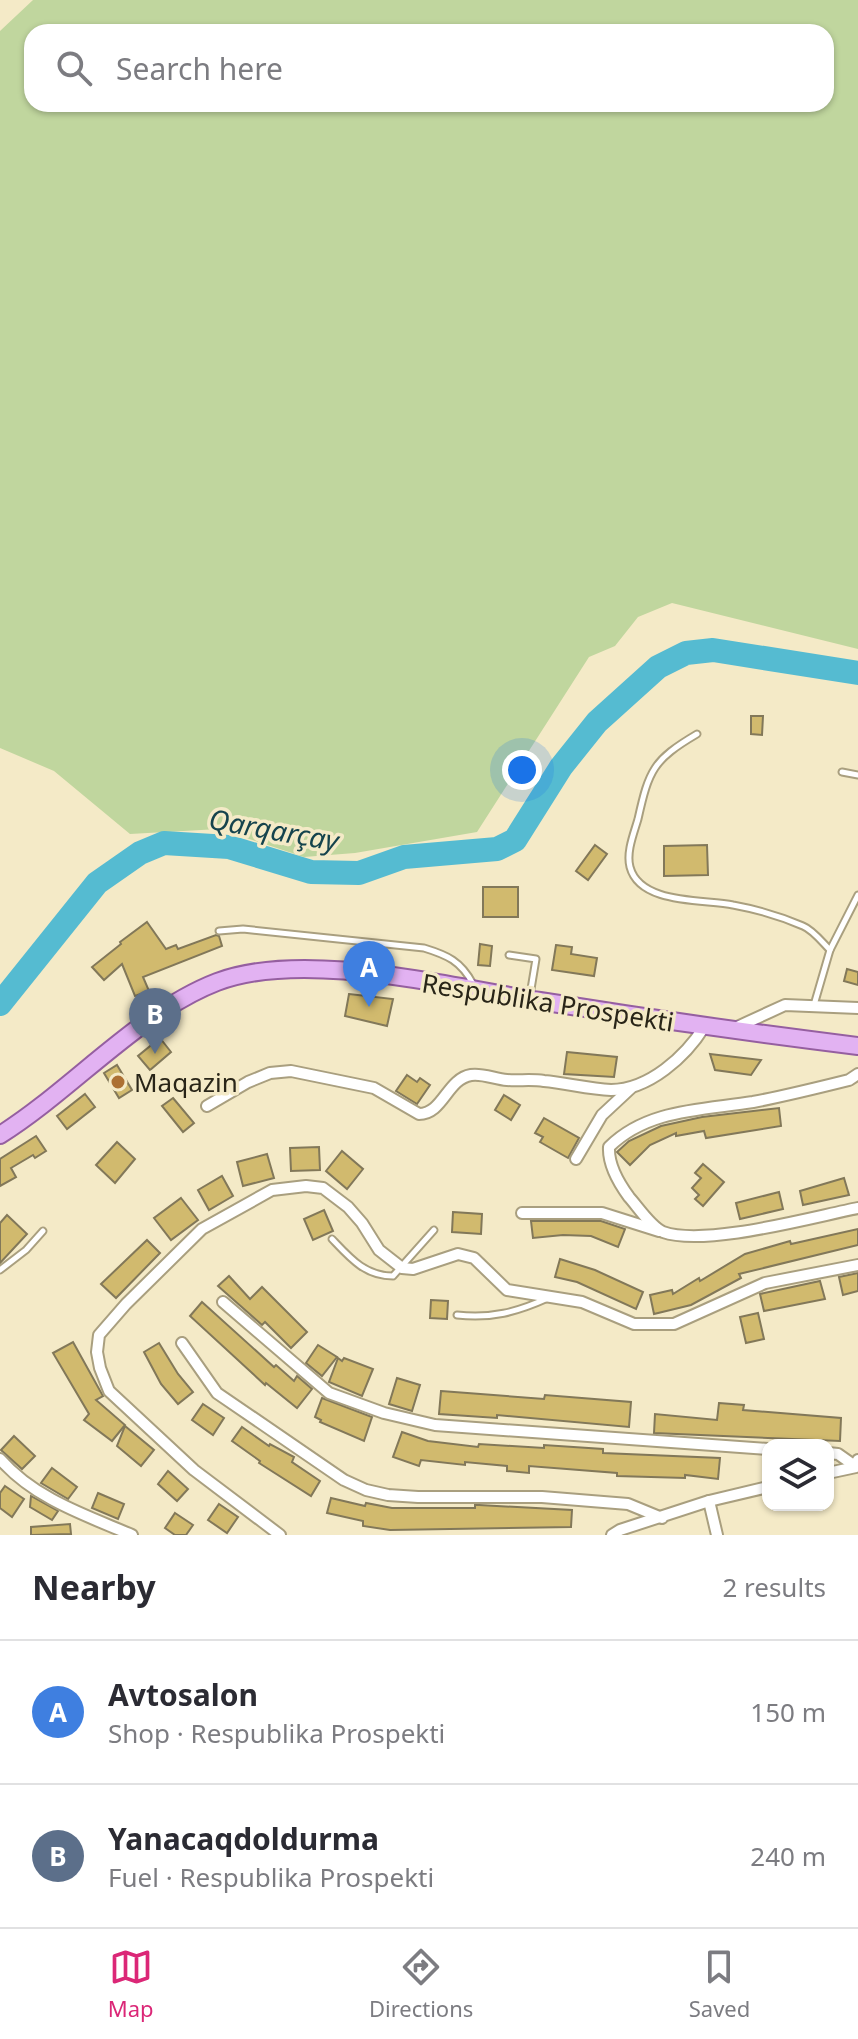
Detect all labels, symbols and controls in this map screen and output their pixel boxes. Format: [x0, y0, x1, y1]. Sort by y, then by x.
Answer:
search box [24, 24, 834, 112]
icon: search [52, 46, 96, 90]
text: Search here [116, 48, 283, 89]
your location [502, 750, 542, 790]
water label: Qarqarçay [206, 799, 344, 859]
pin: A [343, 941, 395, 1007]
street label: Respublika Prospekti [419, 964, 677, 1040]
pin: B [129, 988, 181, 1054]
place label: Maqazin [134, 1064, 238, 1100]
marker: Maqazin [109, 1073, 127, 1091]
map controls [762, 1439, 834, 1511]
button: layers [762, 1439, 834, 1511]
text: Nearby [32, 1564, 156, 1610]
text: 2 results [722, 1569, 826, 1605]
text: Avtosalon [108, 1674, 258, 1715]
text: A [49, 1694, 67, 1730]
text: 150 m [750, 1694, 826, 1730]
text: Shop · Respublika Prospekti [108, 1715, 445, 1751]
text: Yanacaqdoldurma [108, 1818, 379, 1859]
text: B [49, 1838, 67, 1874]
text: 240 m [750, 1838, 826, 1874]
text: Fuel · Respublika Prospekti [108, 1859, 434, 1895]
tab: Map [108, 1945, 154, 2023]
tab: Directions [369, 1945, 473, 2023]
tab: Saved [689, 1945, 750, 2023]

